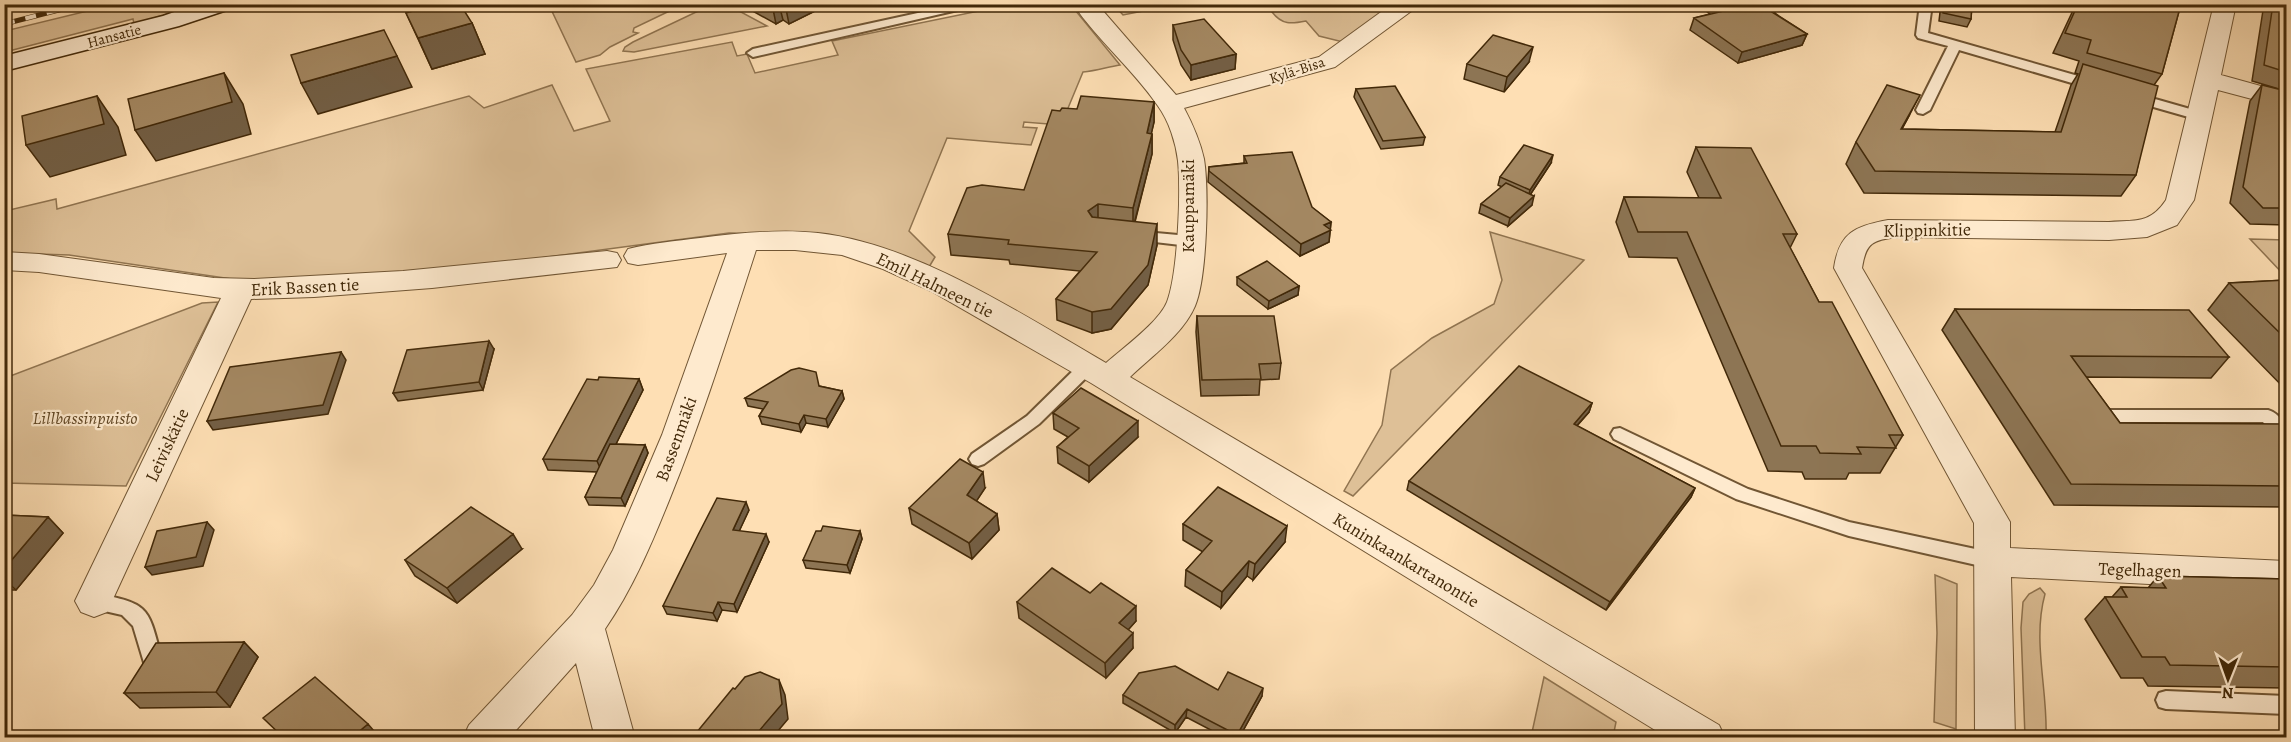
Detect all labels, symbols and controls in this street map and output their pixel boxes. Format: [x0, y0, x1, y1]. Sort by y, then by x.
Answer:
street label: Hansatie [85, 19, 143, 53]
street label: Kylä-Bisa [1267, 52, 1327, 88]
street label: Kauppamäki [1176, 159, 1200, 253]
street label: Klippinkitie [1883, 217, 1971, 243]
street label: Emil Halmeen tie [872, 246, 998, 324]
street label: Erik Bassen tie [250, 272, 360, 302]
street label: Bassenmäki [650, 393, 702, 485]
street label: Leiviskätie [140, 404, 194, 486]
park label: Lillbassinpuisto [32, 406, 138, 430]
street label: Kuninkaankartanontie [1328, 507, 1484, 613]
street label: Tegelhagen [2098, 557, 2182, 583]
north arrow [2198, 649, 2258, 709]
text: N [2221, 682, 2234, 704]

